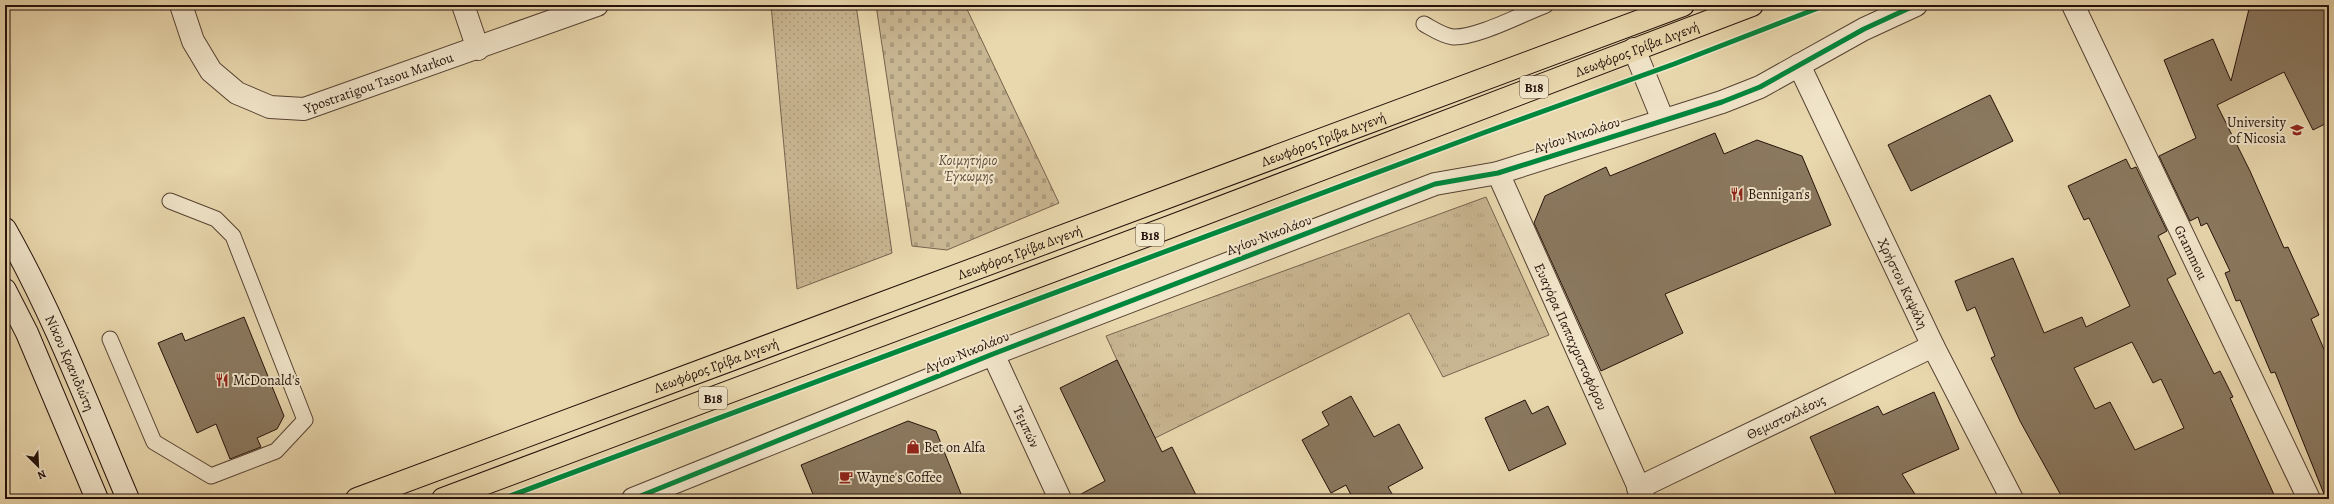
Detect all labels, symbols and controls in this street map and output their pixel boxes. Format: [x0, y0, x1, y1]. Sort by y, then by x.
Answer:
street label: Λεωφόρος Γρίβα Διγενή [1571, 17, 1702, 81]
street label: Ypostratigou Tasou Markou [300, 47, 456, 118]
road number: B18 [1520, 76, 1548, 98]
street label: Λεωφόρος Γρίβα Διγενή [1257, 107, 1388, 171]
street label: Αγίου Νικολάου [1531, 112, 1622, 158]
place label: University of Nicosia [2227, 113, 2287, 148]
school or university icon: University of Nicosia [2289, 122, 2305, 138]
park label: Κοιμητήριο Έγκωμης [939, 151, 998, 186]
place label: Bennigan's [1748, 185, 1810, 204]
restaurant icon: Bennigan's [1729, 186, 1745, 202]
street label: Αγίου Νικολάου [1223, 210, 1314, 260]
street label: Λεωφόρος Γρίβα Διγενή [954, 220, 1084, 284]
street label: Grammou [2170, 222, 2213, 283]
road number: B18 [1136, 224, 1164, 246]
street label: Χρήστου Καψάλη [1873, 235, 1933, 332]
street label: Ευαγόρα Παπαχριστοφόρου [1530, 260, 1612, 413]
street label: Νίκου Κρανιδιώτη [41, 312, 99, 414]
street label: Αγίου Νικολάου [921, 326, 1012, 378]
street label: Λεωφόρος Γρίβα Διγενή [650, 333, 781, 397]
place label: McDonald's [233, 371, 300, 390]
restaurant icon: McDonald's [214, 372, 230, 388]
road number: B18 [699, 387, 727, 409]
street label: Θεμιστοκλέους [1743, 390, 1828, 444]
street label: Τεμπών [1009, 403, 1045, 451]
place label: Bet on Alfa [924, 438, 986, 457]
shop icon: Bet on Alfa [905, 439, 921, 455]
north arrow [18, 446, 58, 486]
text: N [35, 466, 49, 483]
place label: Wayne's Coffee [856, 468, 942, 487]
cafe icon: Wayne's Coffee [838, 469, 854, 485]

